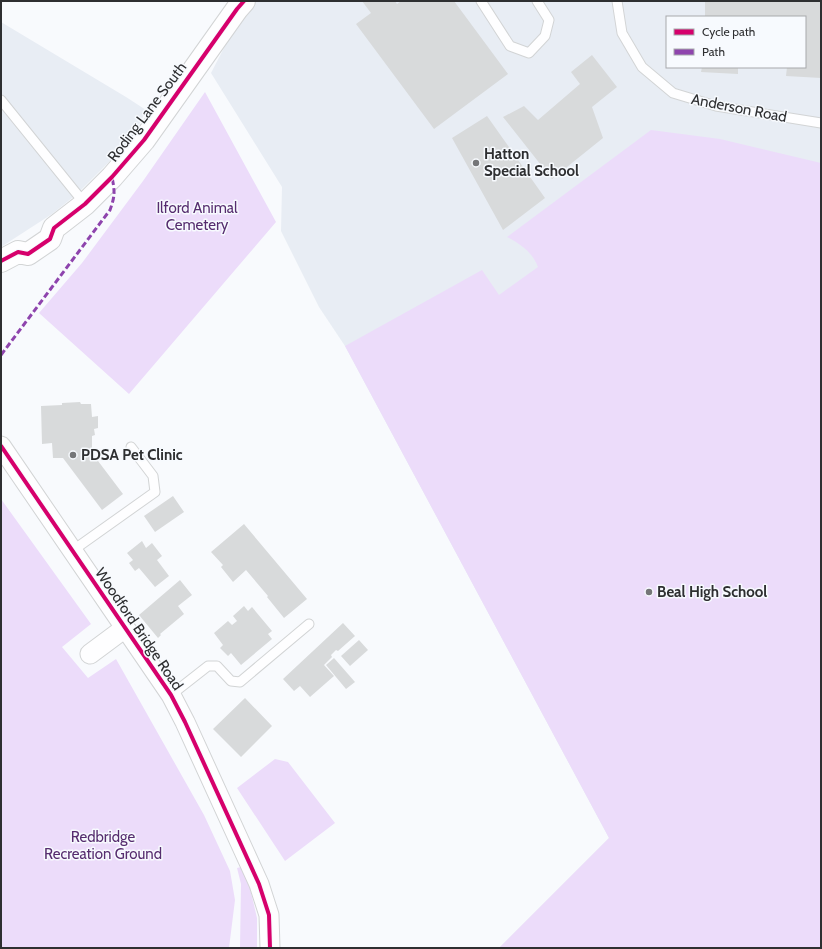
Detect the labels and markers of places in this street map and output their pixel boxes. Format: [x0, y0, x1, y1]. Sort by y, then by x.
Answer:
place label: Hatton Special School [484, 145, 579, 180]
marker: Hatton Special School [471, 158, 481, 168]
place label: PDSA Pet Clinic [81, 446, 183, 464]
marker: PDSA Pet Clinic [68, 450, 78, 460]
place label: Beal High School [657, 583, 767, 601]
marker: Beal High School [644, 587, 654, 597]

